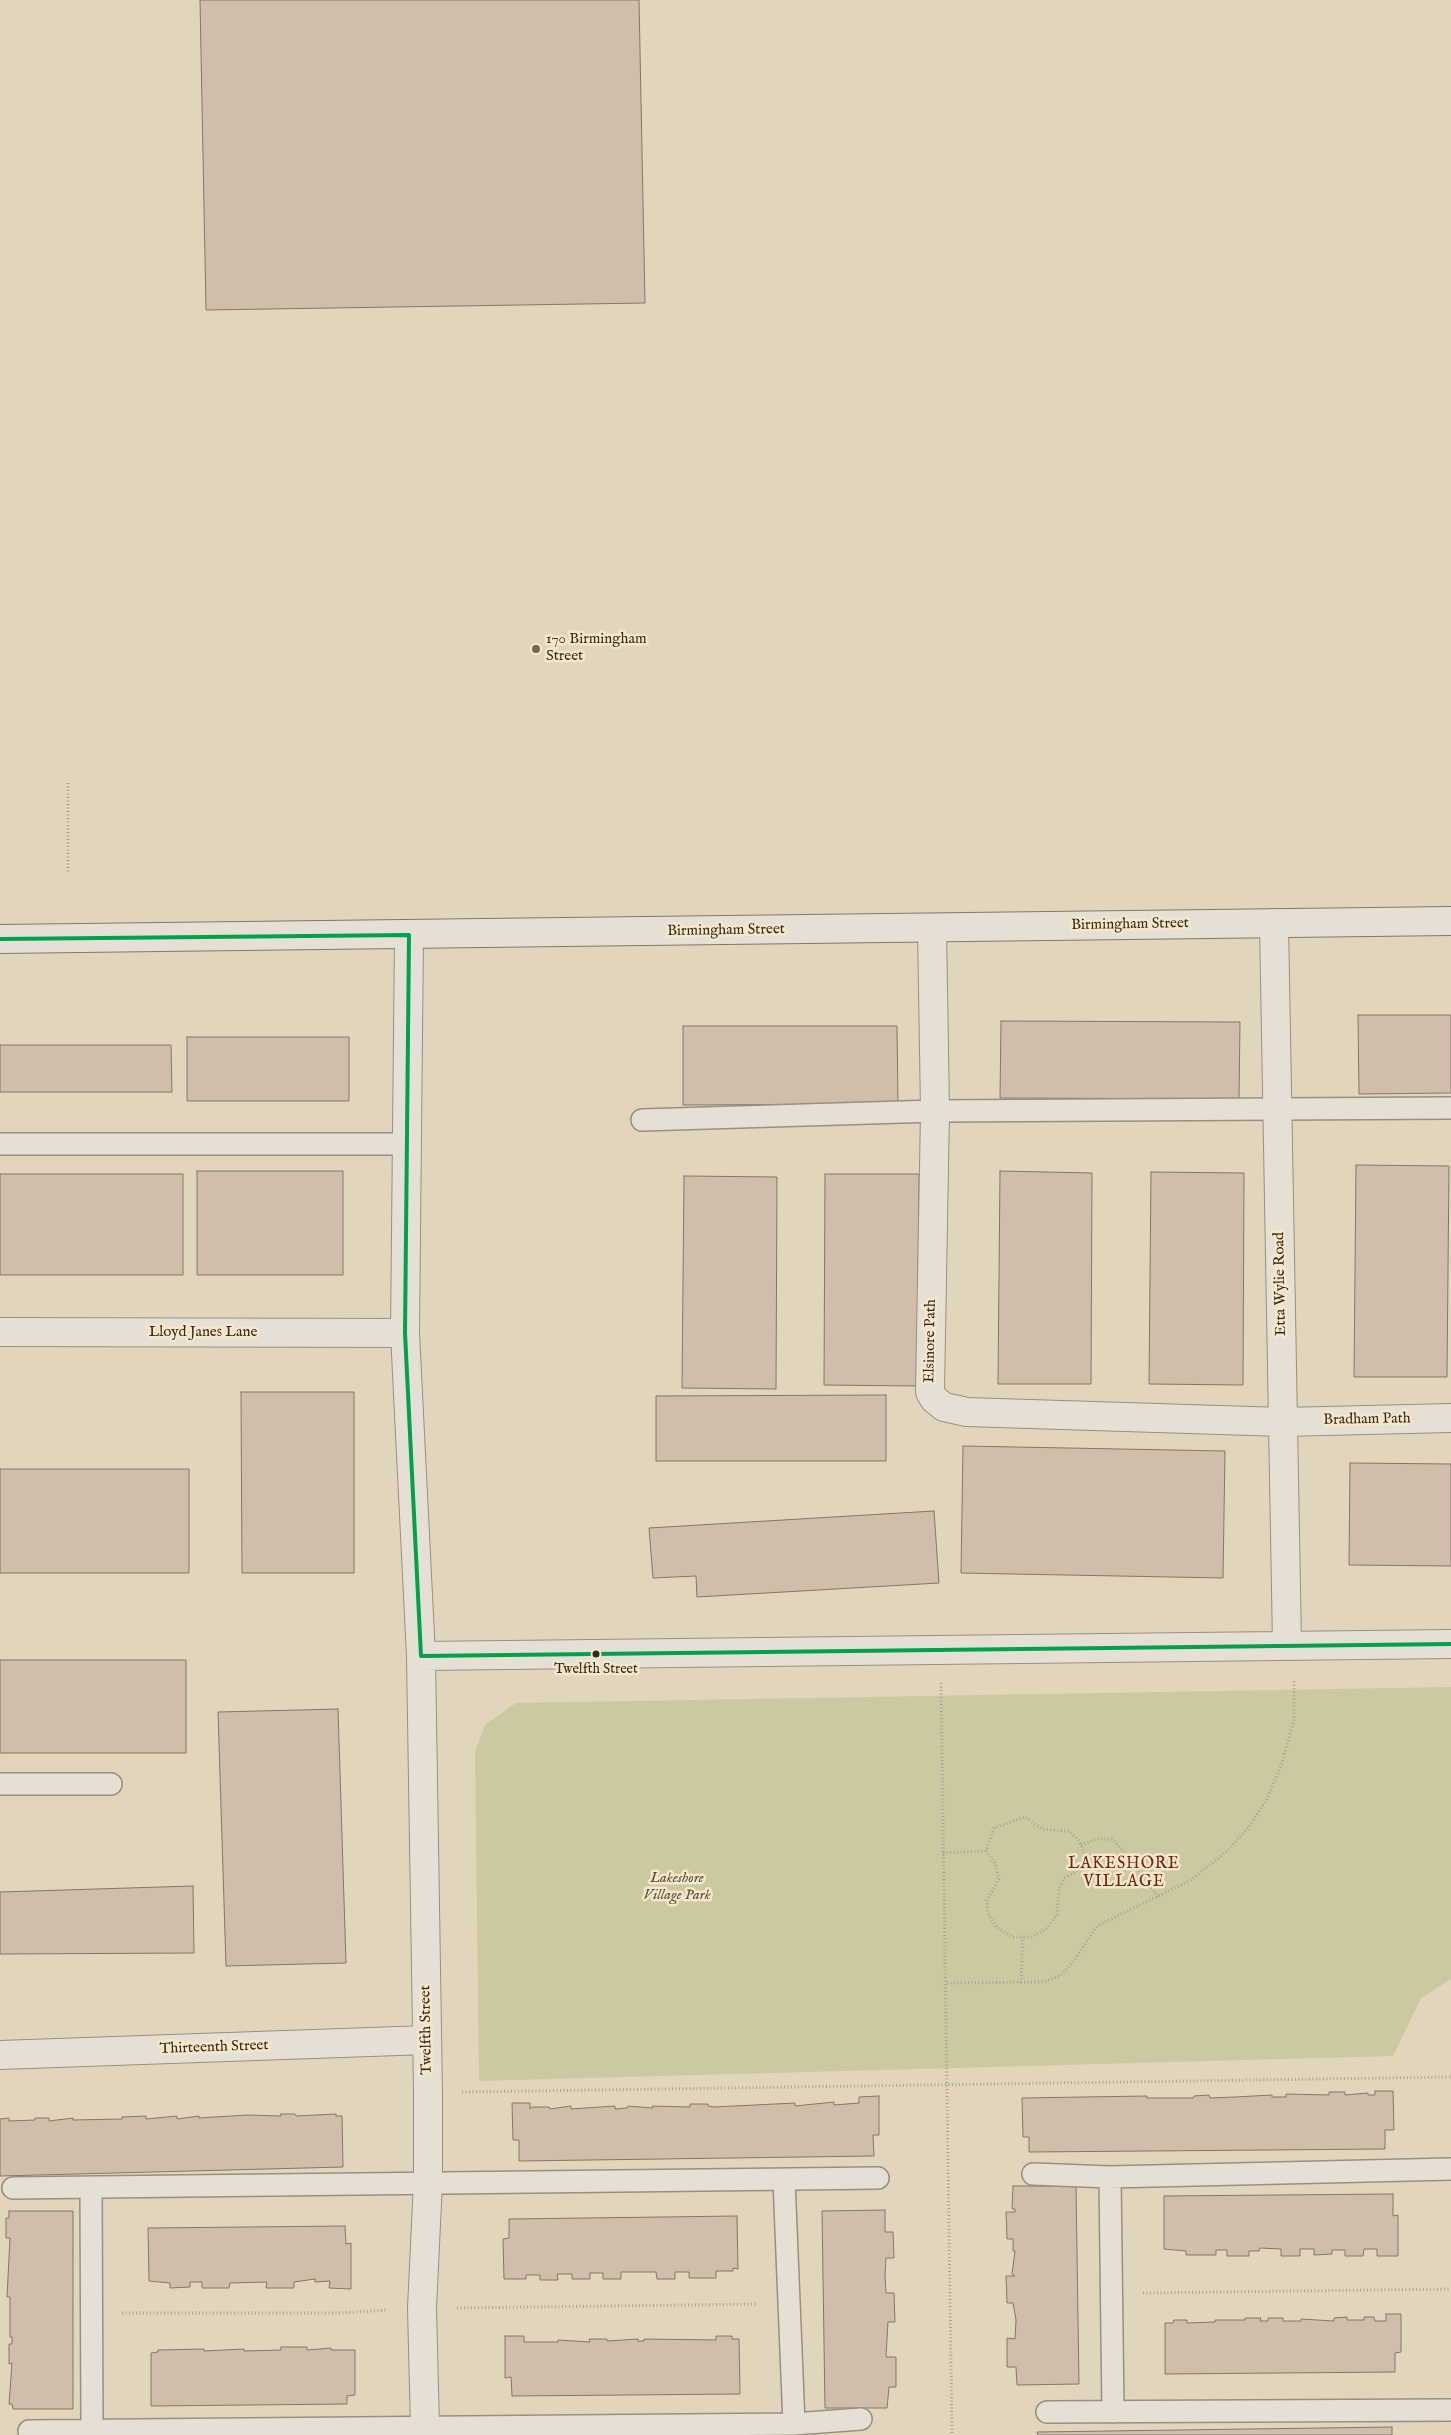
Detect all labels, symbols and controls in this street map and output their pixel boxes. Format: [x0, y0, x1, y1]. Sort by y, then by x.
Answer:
place label: 170 Birmingham Street [546, 631, 646, 666]
marker: 170 Birmingham Street [530, 643, 542, 655]
street label: Birmingham Street [1071, 915, 1189, 935]
street label: Birmingham Street [667, 921, 785, 941]
street label: Etta Wylie Road [1271, 1232, 1291, 1336]
street label: Elsinore Path [921, 1299, 941, 1383]
street label: Lloyd Janes Lane [149, 1324, 257, 1342]
street label: Bradham Path [1323, 1410, 1411, 1430]
marker: Twelfth Street [591, 1649, 601, 1659]
place label: Twelfth Street [554, 1662, 638, 1678]
district label: LAKESHORE VILLAGE [1067, 1855, 1181, 1893]
park label: Lakeshore Village Park [643, 1870, 711, 1905]
street label: Twelfth Street [417, 1985, 437, 2075]
street label: Thirteenth Street [159, 2037, 269, 2059]

